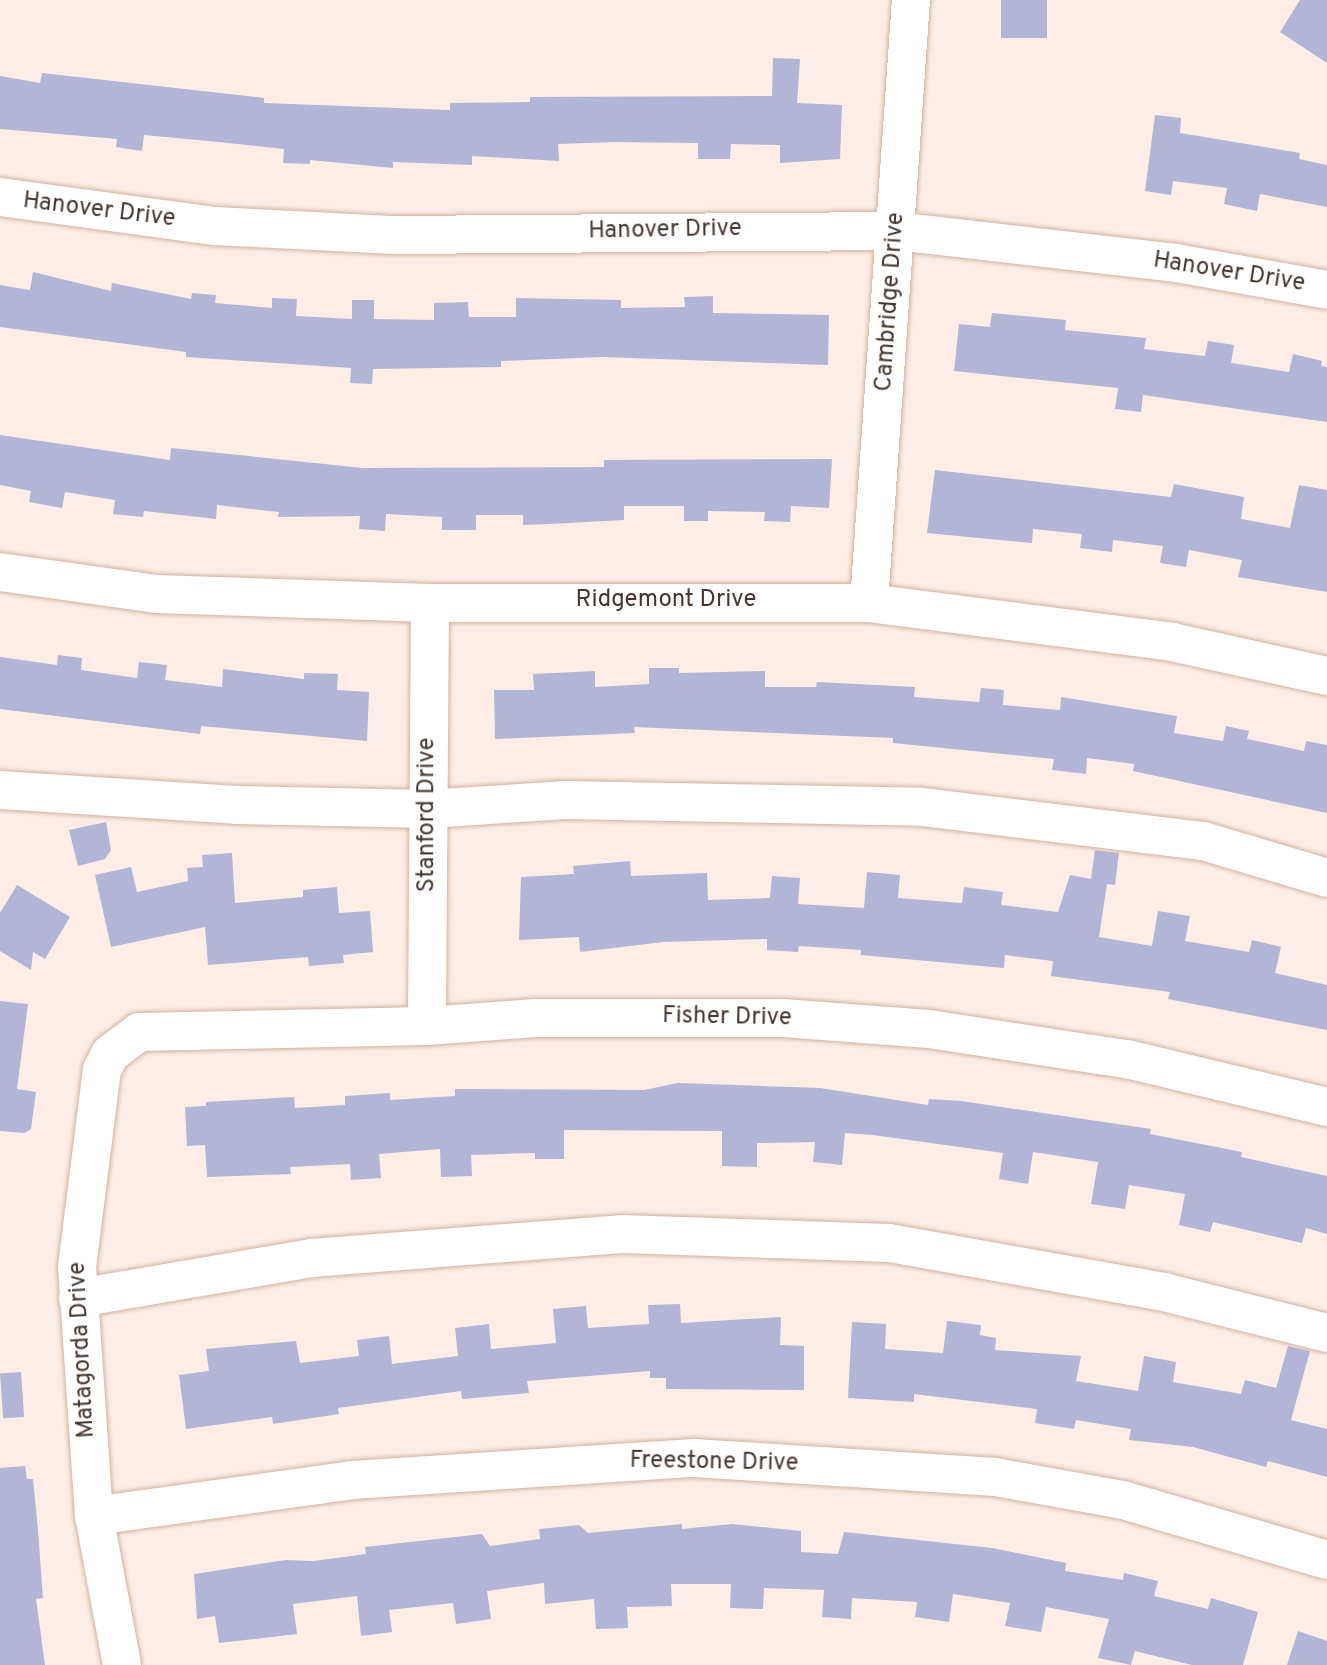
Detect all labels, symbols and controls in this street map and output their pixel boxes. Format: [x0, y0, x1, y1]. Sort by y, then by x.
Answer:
street label: Hanover Drive [21, 187, 177, 235]
street label: Cambridge Drive [870, 211, 912, 393]
street label: Hanover Drive [588, 215, 742, 247]
street label: Hanover Drive [1151, 247, 1307, 299]
street label: Ridgemont Drive [576, 587, 756, 615]
street label: Stanford Drive [414, 738, 442, 892]
street label: Fisher Drive [662, 1002, 792, 1034]
street label: Matagorda Drive [64, 1261, 102, 1439]
street label: Freestone Drive [629, 1447, 799, 1479]

